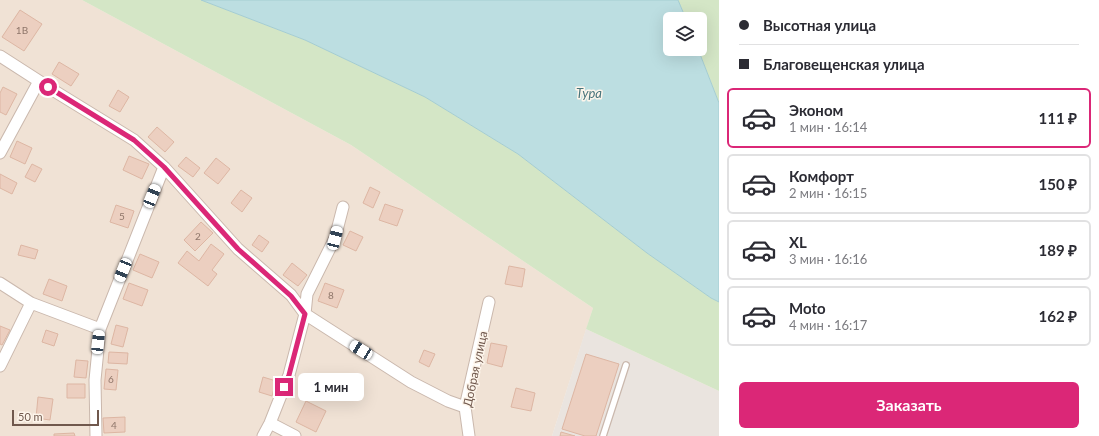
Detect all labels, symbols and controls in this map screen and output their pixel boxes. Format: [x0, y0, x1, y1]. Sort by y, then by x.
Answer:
map controls [663, 12, 707, 56]
button: layers [663, 12, 707, 56]
text: Высотная улица [763, 16, 876, 34]
house number: 1В [16, 24, 28, 36]
text: Благовещенская улица [763, 55, 925, 73]
route start [39, 78, 57, 96]
water label: Тура [576, 85, 602, 101]
icon: car [741, 100, 777, 136]
text: Эконом [789, 101, 843, 119]
text: 111 ₽ [1039, 109, 1077, 127]
text: 1 мин · 16:14 [789, 119, 867, 135]
icon: car [741, 166, 777, 202]
text: Комфорт [789, 167, 854, 185]
text: 150 ₽ [1039, 175, 1077, 193]
car [142, 183, 162, 209]
text: 2 мин · 16:15 [789, 185, 867, 201]
house number: 5 [119, 210, 125, 222]
car [326, 225, 344, 251]
house number: 2 [195, 230, 201, 242]
icon: car [741, 232, 777, 268]
text: XL [789, 233, 807, 251]
text: 189 ₽ [1039, 241, 1077, 259]
text: 3 мин · 16:16 [789, 251, 867, 267]
car [113, 257, 133, 283]
house number: 8 [328, 289, 334, 301]
icon: car [741, 298, 777, 334]
text: Moto [789, 299, 826, 317]
text: 162 ₽ [1039, 307, 1077, 325]
text: 4 мин · 16:17 [789, 317, 867, 333]
car [91, 329, 105, 355]
street label: Добрая улица [460, 330, 490, 408]
car [348, 339, 374, 361]
house number: 6 [108, 373, 114, 385]
callout: 1 мин [298, 373, 364, 401]
route end [275, 378, 293, 396]
text: 1 мин [314, 379, 349, 395]
button: Заказать [739, 382, 1079, 428]
scale bar [12, 408, 99, 427]
text: 50 m [18, 410, 43, 423]
house number: 4 [111, 419, 117, 431]

